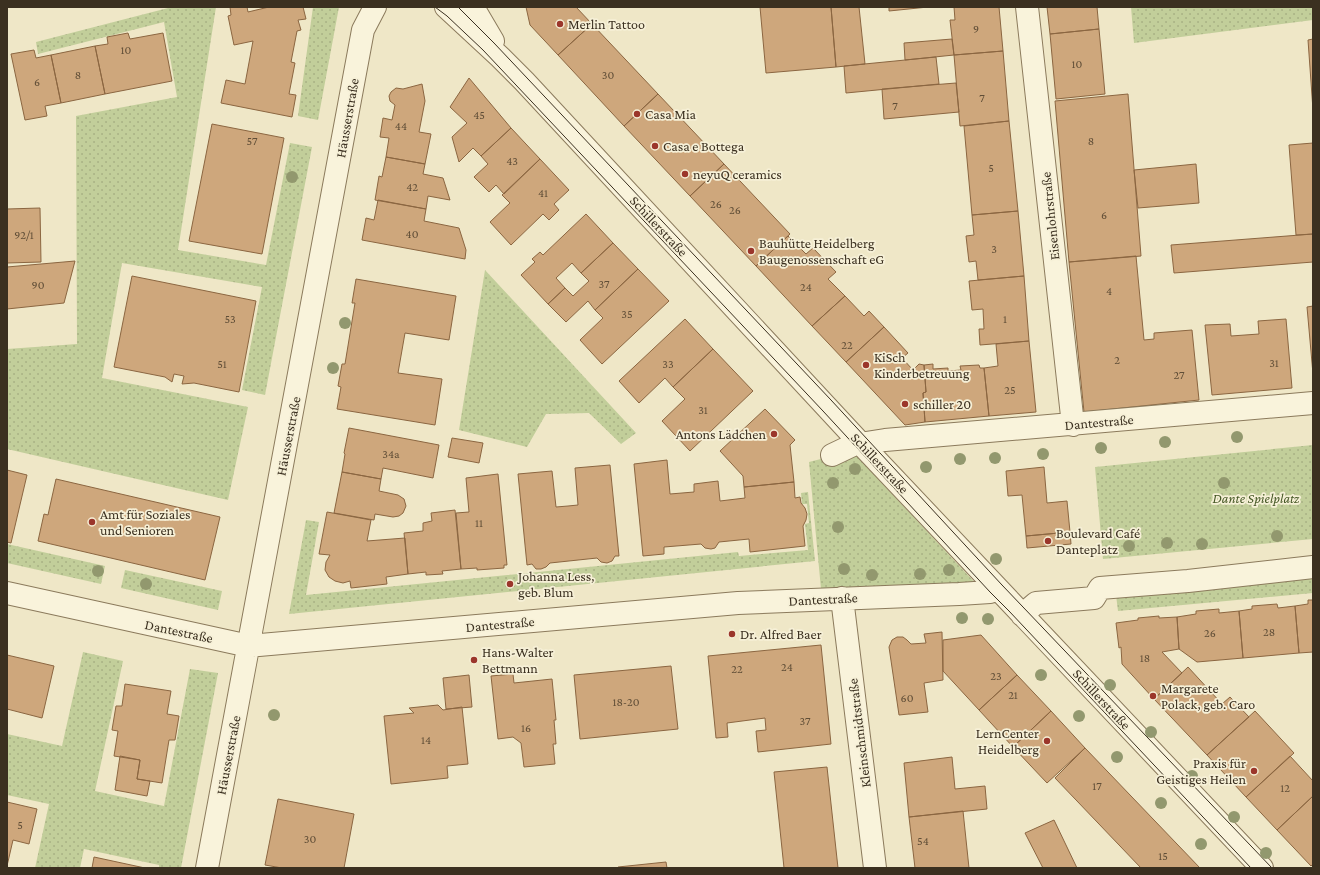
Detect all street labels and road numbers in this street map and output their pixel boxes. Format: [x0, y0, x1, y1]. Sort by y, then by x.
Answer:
street label: Häusserstraße [332, 77, 362, 159]
street label: Eisenlohrstraße [1037, 171, 1063, 261]
street label: Schillerstraße [627, 192, 691, 260]
street label: Häusserstraße [272, 395, 304, 477]
street label: Dantestraße [1064, 411, 1134, 433]
street label: Schillerstraße [848, 429, 912, 497]
street label: Dantestraße [788, 589, 858, 609]
street label: Dantestraße [465, 613, 535, 635]
street label: Dantestraße [143, 616, 215, 646]
street label: Schillerstraße [1070, 665, 1134, 733]
street label: Kleinschmidtstraße [844, 678, 874, 788]
street label: Häusserstraße [212, 714, 244, 796]

